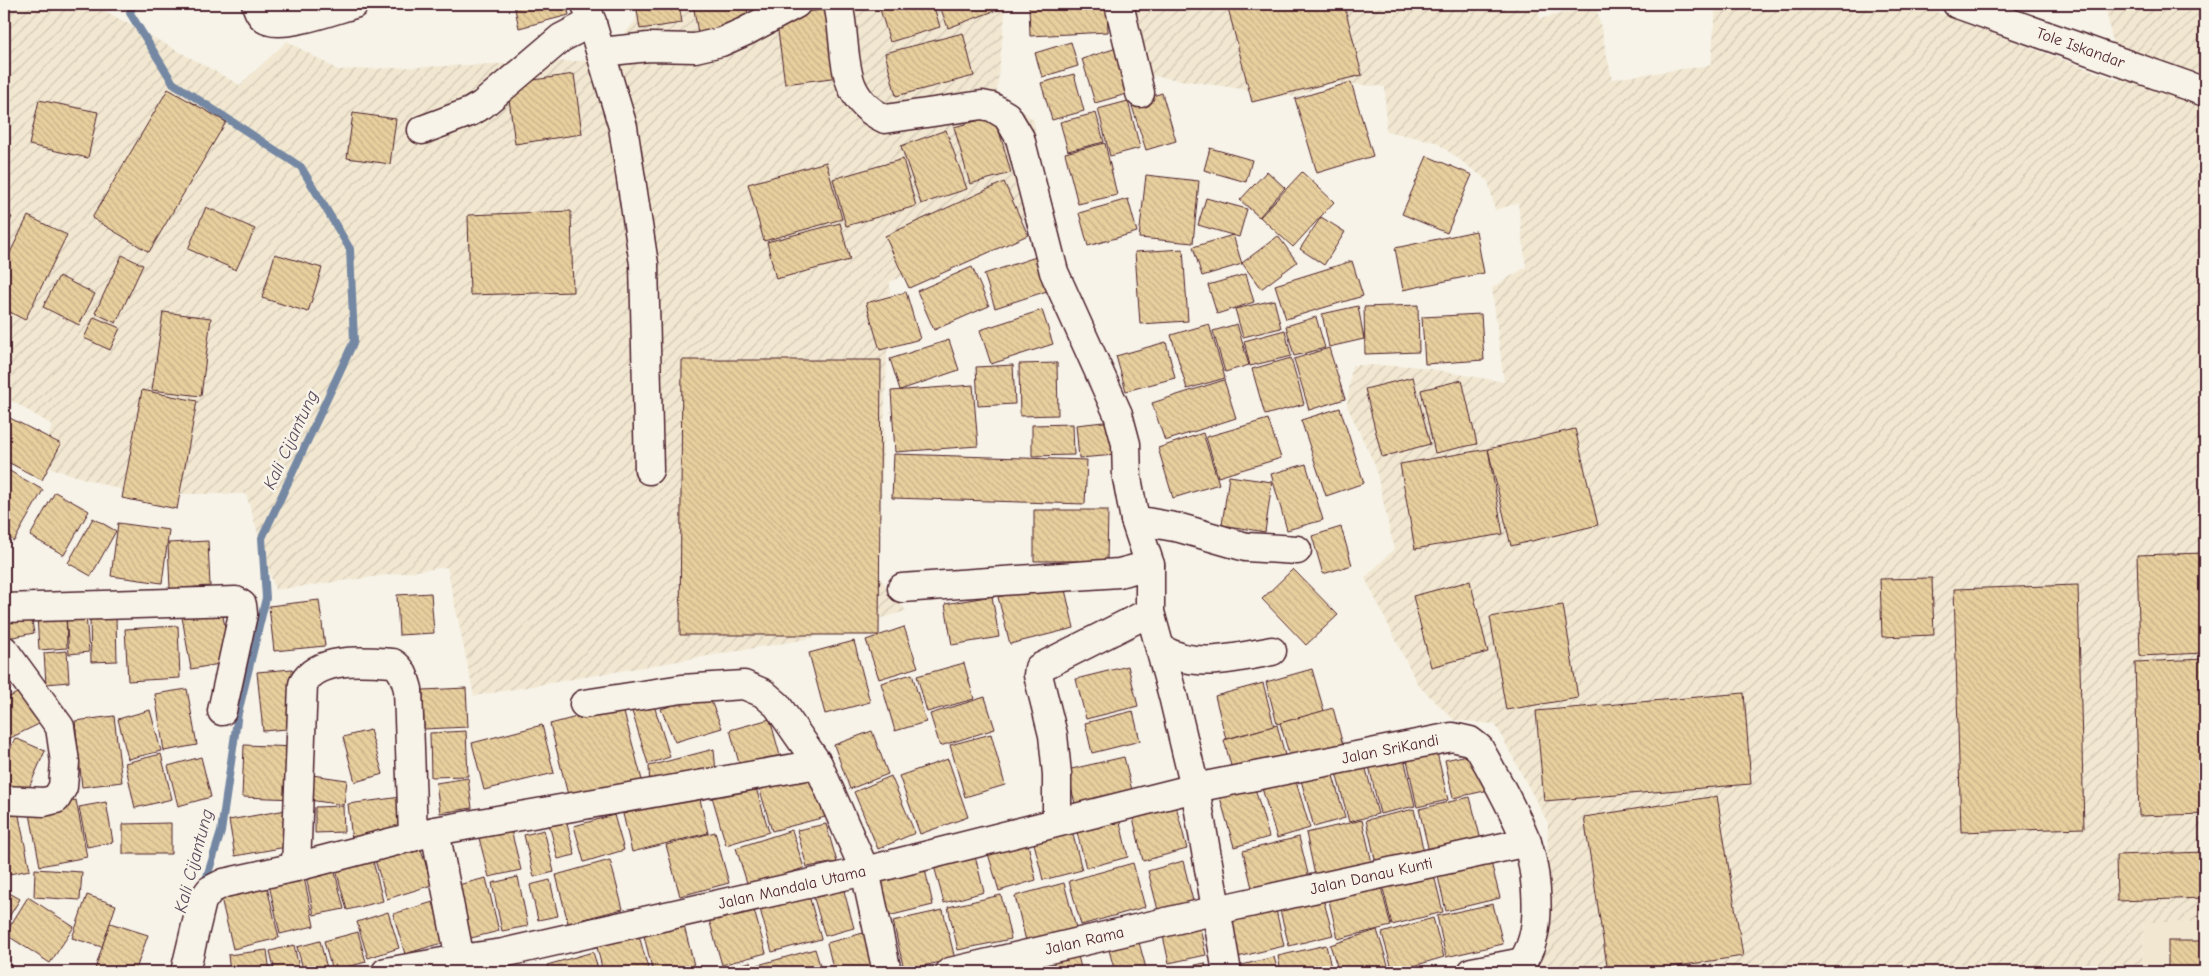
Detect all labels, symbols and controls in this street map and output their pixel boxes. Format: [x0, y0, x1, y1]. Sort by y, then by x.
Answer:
street label: Tole Iskandar [2034, 24, 2128, 72]
water label: Kali Cijantung [259, 387, 323, 493]
street label: Jalan SriKandi [1340, 731, 1440, 768]
water label: Kali Cijantung [170, 807, 218, 915]
street label: Jalan Danau Kunti [1308, 854, 1434, 898]
street label: Jalan Mandala Utama [717, 862, 868, 913]
street label: Jalan Rama [1043, 923, 1126, 959]

